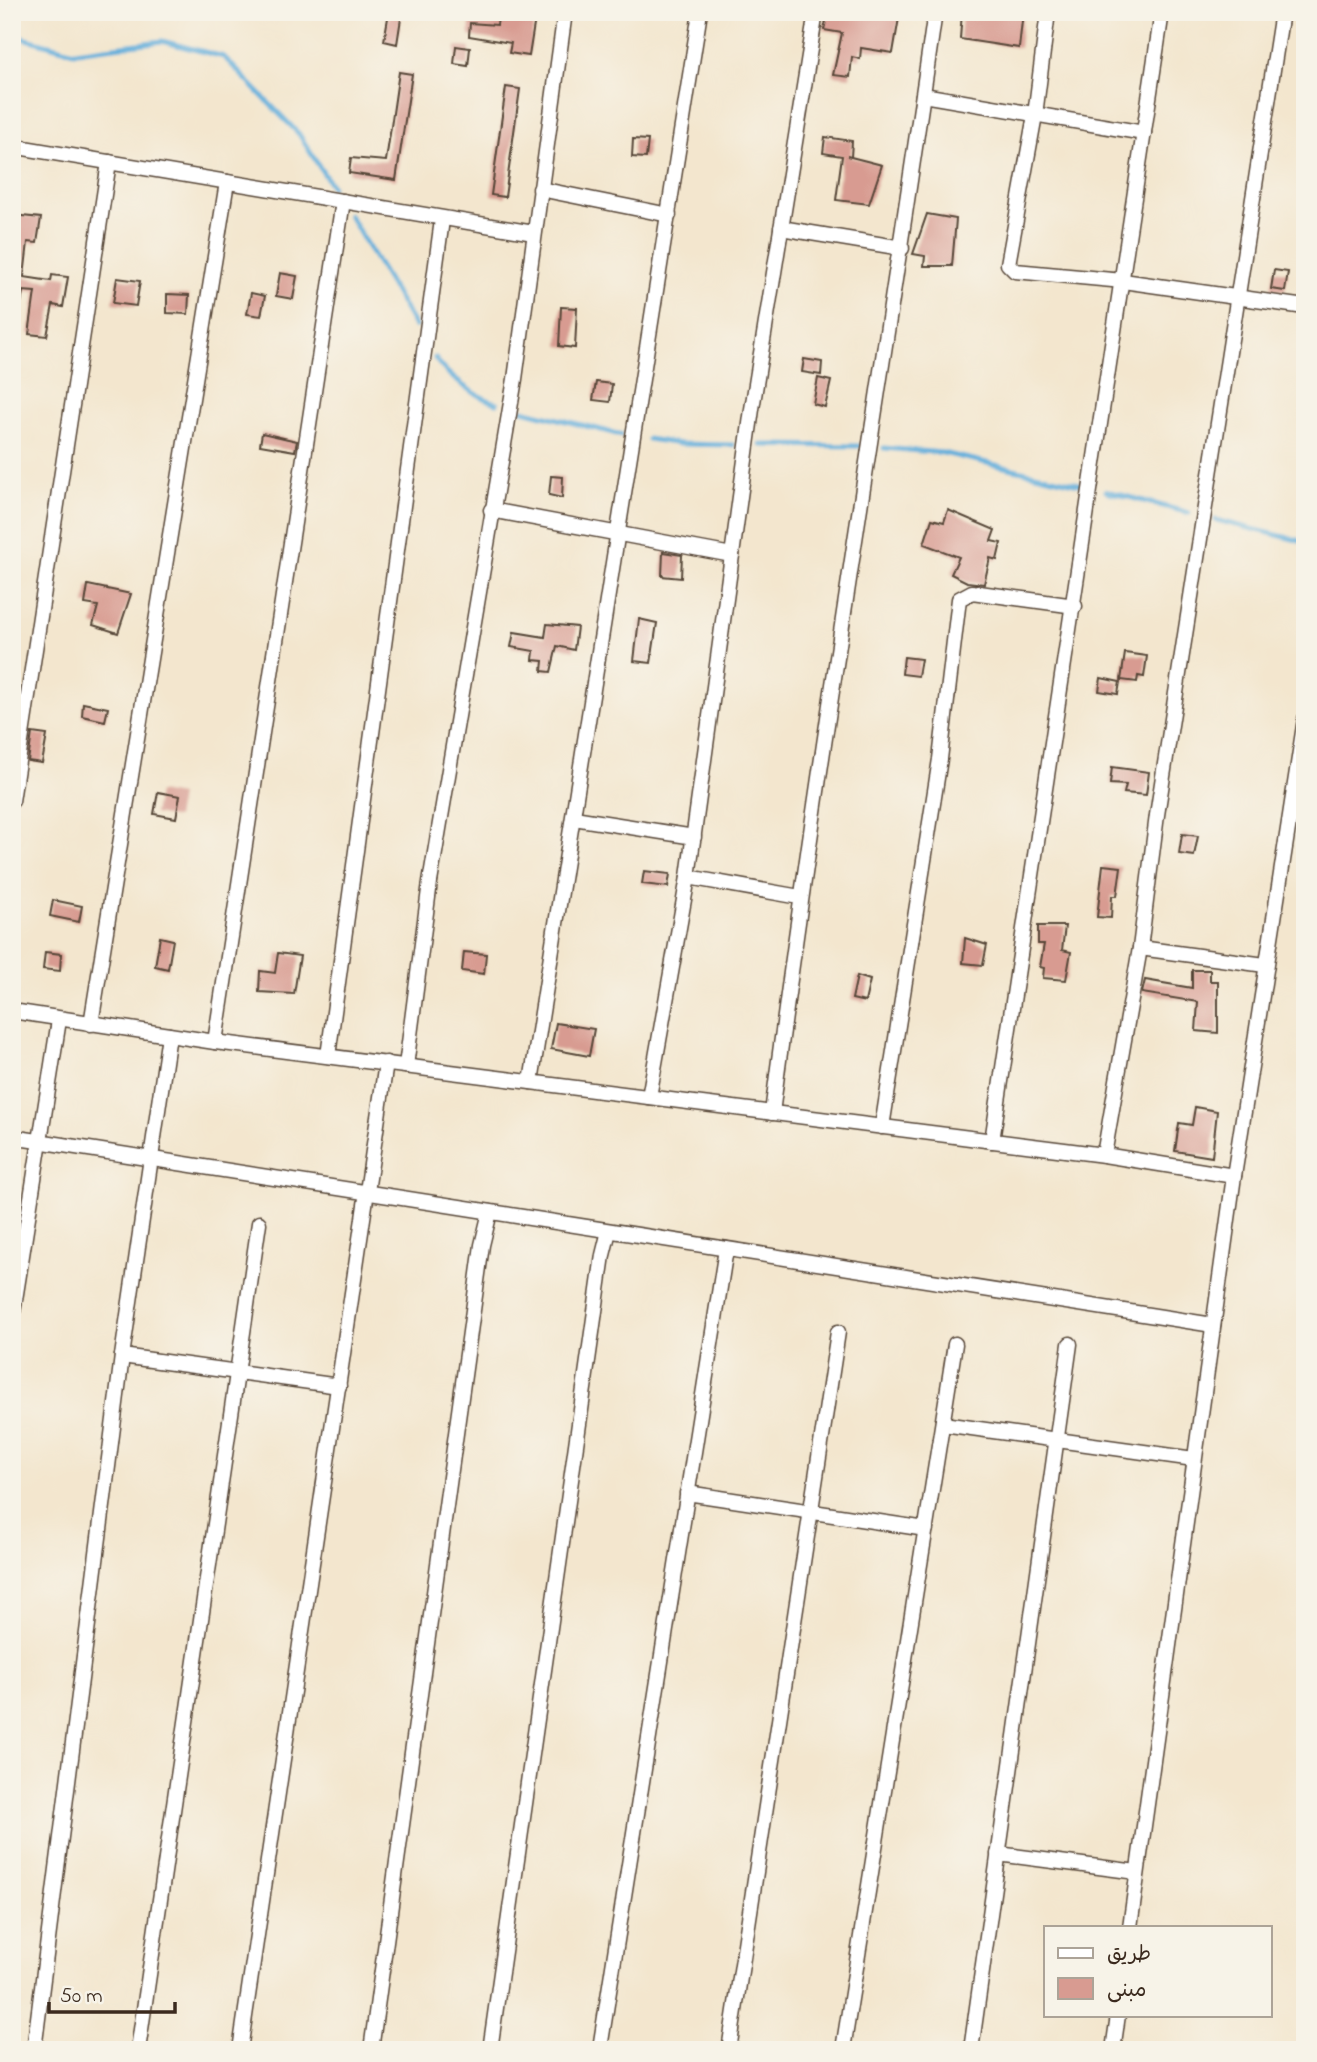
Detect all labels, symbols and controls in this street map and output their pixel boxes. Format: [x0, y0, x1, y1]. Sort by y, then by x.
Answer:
legend [1044, 1926, 1272, 2016]
text: طريق [1107, 1940, 1151, 1970]
scale bar [49, 1971, 175, 2015]
text: مبنى [1107, 1976, 1146, 2006]
text: 50 m [60, 1982, 103, 2012]

